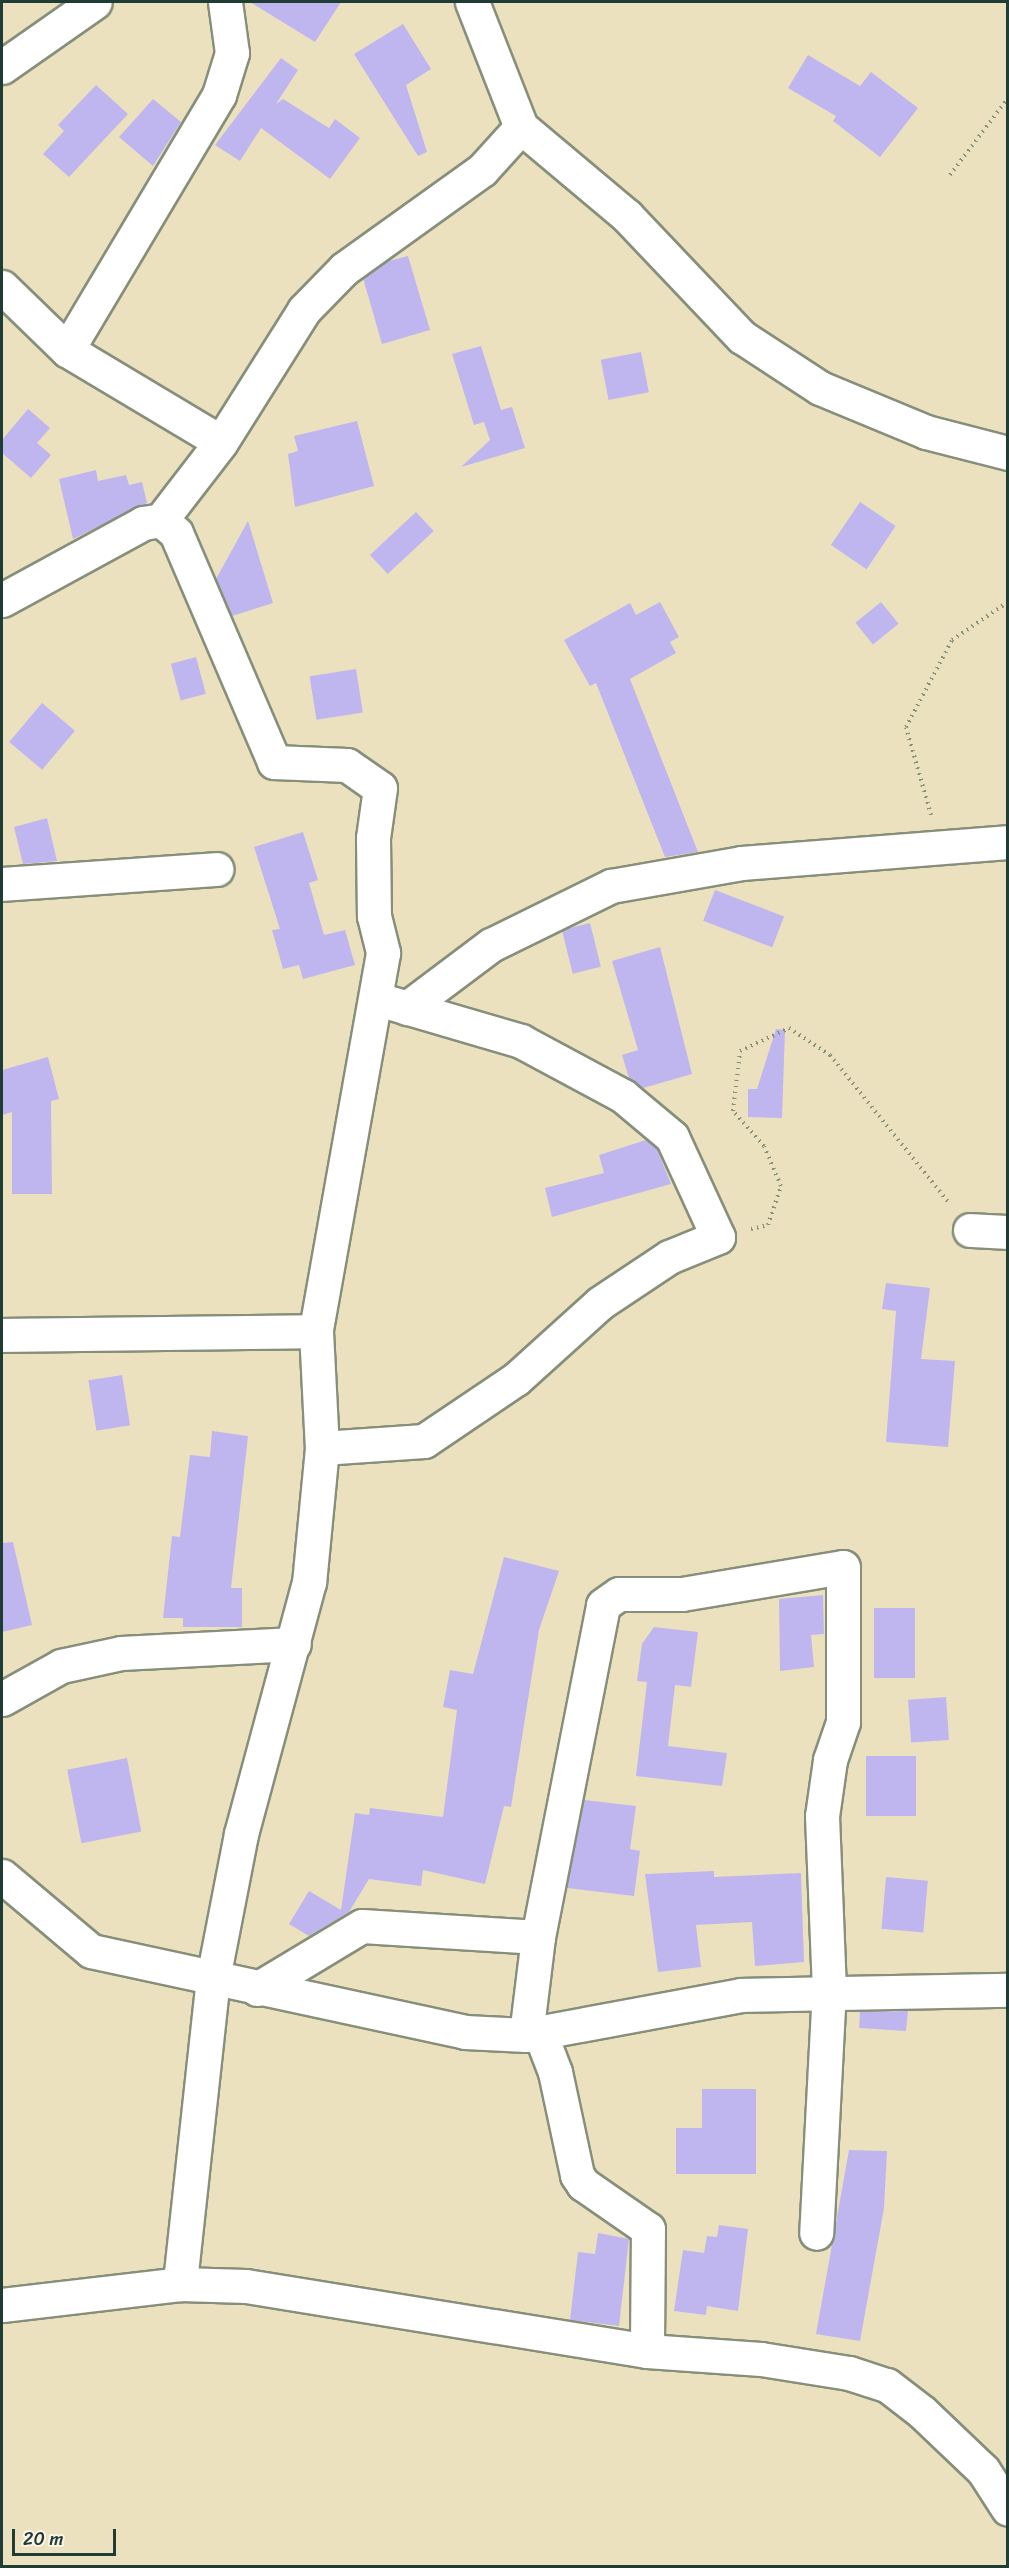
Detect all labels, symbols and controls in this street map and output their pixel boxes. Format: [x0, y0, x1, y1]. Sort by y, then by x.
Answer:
scale bar [15, 2517, 118, 2555]
text: 20 m [23, 2523, 63, 2555]

